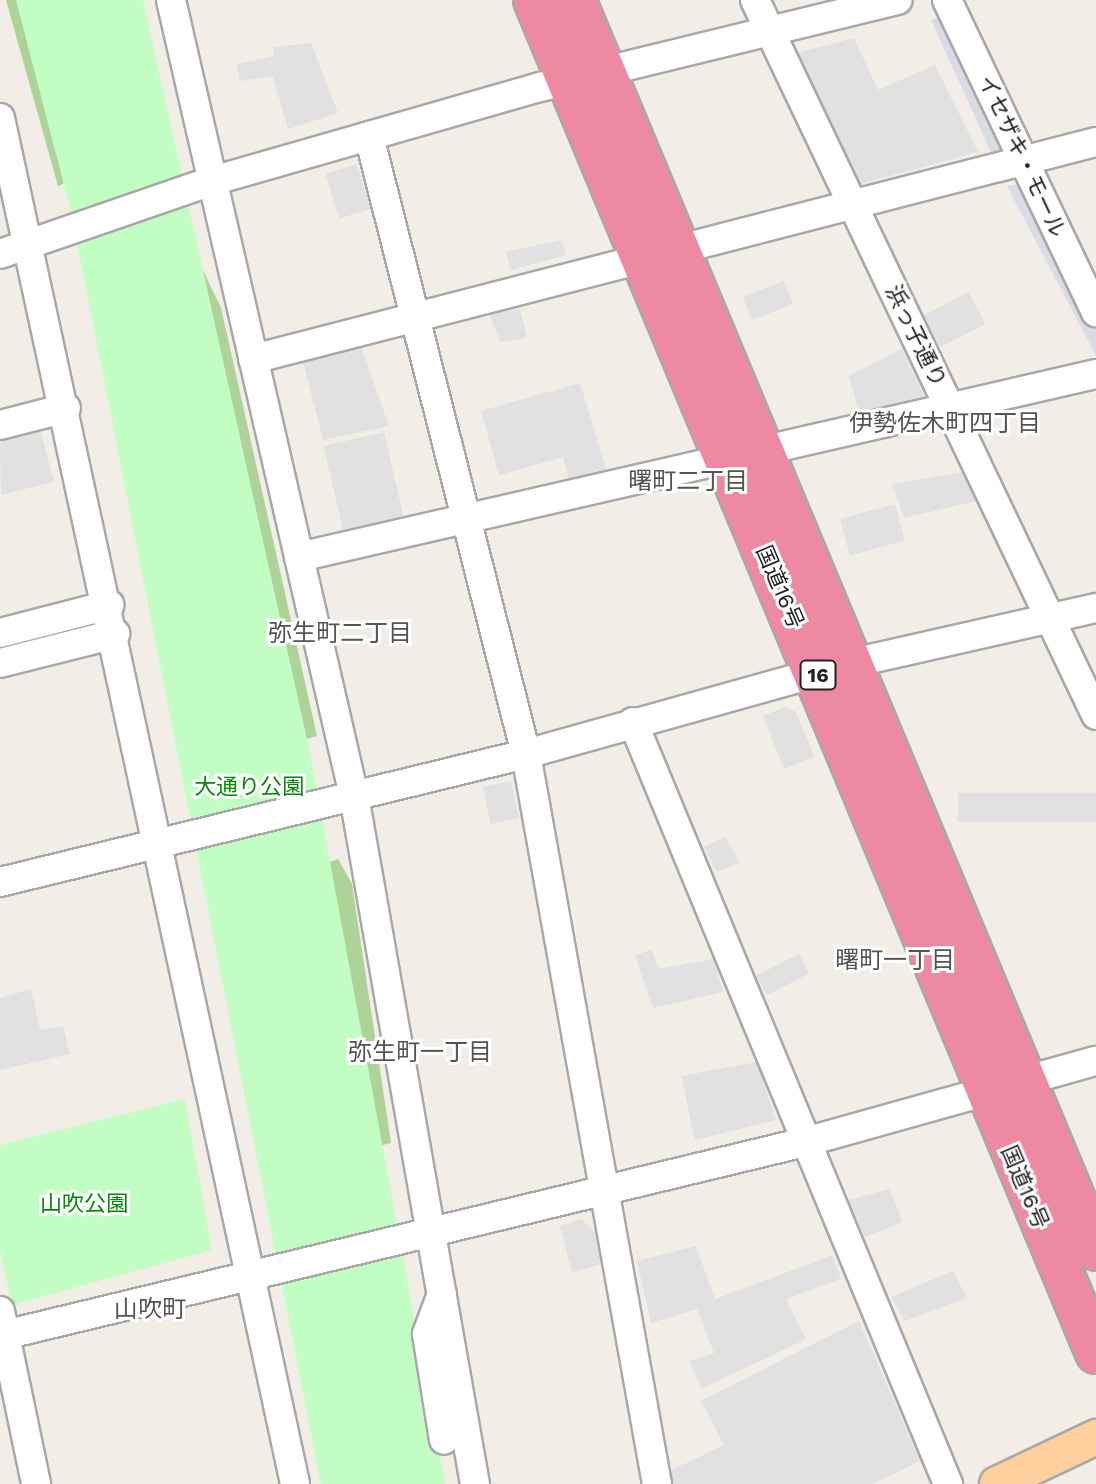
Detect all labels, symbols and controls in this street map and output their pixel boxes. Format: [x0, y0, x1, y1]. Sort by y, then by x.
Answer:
street label: イセザキ・モール [973, 71, 1071, 241]
street label: 浜っ子通り [880, 281, 952, 391]
district label: 伊勢佐木町四丁目 [849, 410, 1041, 438]
district label: 曙町二丁目 [628, 468, 748, 496]
street label: 国道16号 [751, 541, 809, 633]
district label: 弥生町二丁目 [268, 620, 412, 648]
road number: 16 [798, 659, 838, 691]
park label: 大通り公園 [194, 774, 304, 800]
district label: 曙町一丁目 [835, 947, 955, 975]
district label: 弥生町一丁目 [348, 1039, 492, 1067]
street label: 国道16号 [996, 1141, 1054, 1233]
park label: 山吹公園 [40, 1191, 128, 1217]
district label: 山吹町 [114, 1296, 186, 1324]

